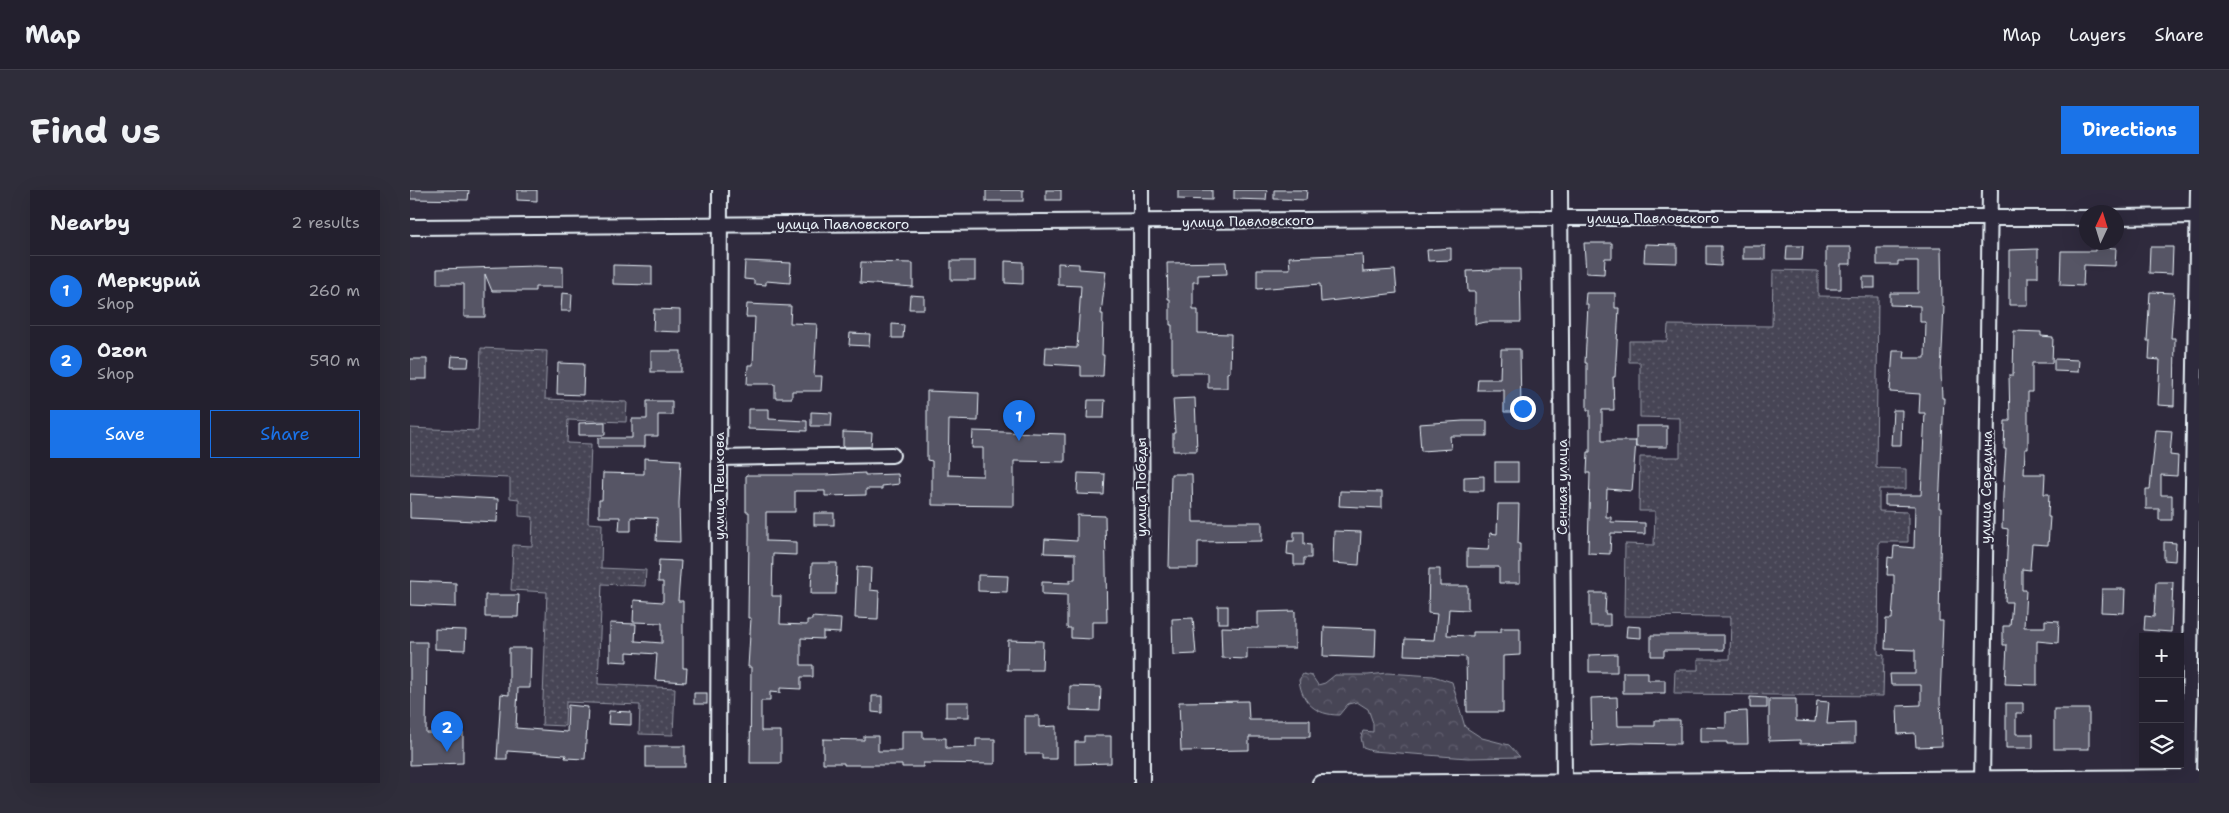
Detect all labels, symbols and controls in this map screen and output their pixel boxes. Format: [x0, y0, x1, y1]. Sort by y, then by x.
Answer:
text: Map [25, 19, 81, 51]
text: Map [2003, 23, 2041, 47]
text: Layers [2069, 23, 2126, 47]
text: Share [2154, 23, 2204, 47]
button: Directions [2061, 106, 2199, 154]
text: Find us [30, 107, 161, 154]
north arrow [2079, 205, 2124, 250]
text: Nearby [50, 209, 130, 237]
street label: улица Павловского [1587, 209, 1719, 227]
street label: улица Павловского [1182, 211, 1314, 231]
text: 2 results [291, 212, 360, 233]
street label: улица Павловского [777, 215, 909, 233]
text: Меркурий [97, 268, 200, 293]
text: 1 [62, 280, 70, 301]
text: 260 m [308, 280, 360, 301]
text: Shop [97, 293, 134, 314]
text: Ozon [97, 338, 147, 363]
text: 2 [60, 350, 72, 371]
text: 590 m [310, 350, 360, 371]
text: Shop [97, 363, 134, 384]
your location [1510, 396, 1536, 422]
pin: 1 [1003, 400, 1035, 441]
button: Save [50, 410, 200, 458]
button: Share [210, 410, 360, 458]
street label: улица Середина [1976, 430, 1996, 544]
street label: улица Пешкова [710, 432, 728, 540]
street label: улица Победы [1132, 437, 1150, 537]
street label: Сенная улица [1553, 439, 1571, 535]
map controls [2139, 633, 2184, 768]
button: + [2139, 633, 2184, 678]
button: − [2139, 678, 2184, 723]
pin: 2 [431, 711, 463, 752]
button: layers [2139, 723, 2184, 768]

